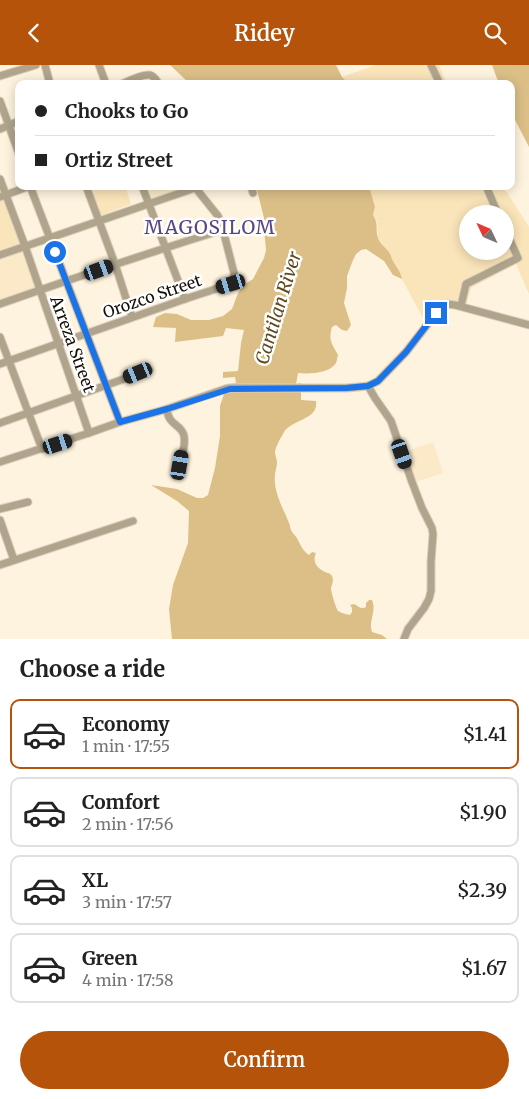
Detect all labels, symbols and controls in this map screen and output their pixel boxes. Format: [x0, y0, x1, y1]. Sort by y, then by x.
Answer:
icon: back [20, 19, 48, 47]
text: Ridey [234, 19, 295, 47]
icon: search [481, 19, 509, 47]
text: Chooks to Go [65, 99, 188, 123]
text: Ortiz Street [65, 148, 173, 172]
north arrow [459, 205, 514, 260]
map controls [459, 205, 514, 260]
district label: MAGOSILOM [144, 215, 276, 239]
route start [44, 241, 66, 263]
water label: Cantilan River [250, 248, 306, 367]
car [82, 258, 115, 282]
street label: Orozco Street [100, 270, 205, 322]
car [214, 272, 247, 296]
street label: Arreza Street [46, 292, 100, 396]
route end [425, 302, 447, 324]
car [121, 360, 154, 386]
car [41, 432, 74, 456]
car [390, 437, 413, 471]
car [170, 449, 189, 481]
text: Choose a ride [20, 655, 165, 683]
icon: car [22, 712, 67, 757]
text: Economy [82, 712, 170, 736]
text: $1.41 [463, 722, 507, 746]
text: 1 min · 17:55 [82, 736, 170, 756]
icon: car [22, 790, 67, 835]
text: Comfort [82, 790, 160, 814]
text: $1.90 [459, 800, 507, 824]
text: 2 min · 17:56 [82, 814, 173, 834]
icon: car [22, 868, 67, 913]
text: XL [82, 868, 108, 892]
text: $2.39 [457, 878, 507, 902]
text: 3 min · 17:57 [82, 892, 172, 912]
icon: car [22, 946, 67, 991]
text: Green [82, 946, 138, 970]
text: $1.67 [461, 956, 507, 980]
text: 4 min · 17:58 [82, 970, 173, 990]
button: Confirm [20, 1031, 509, 1089]

